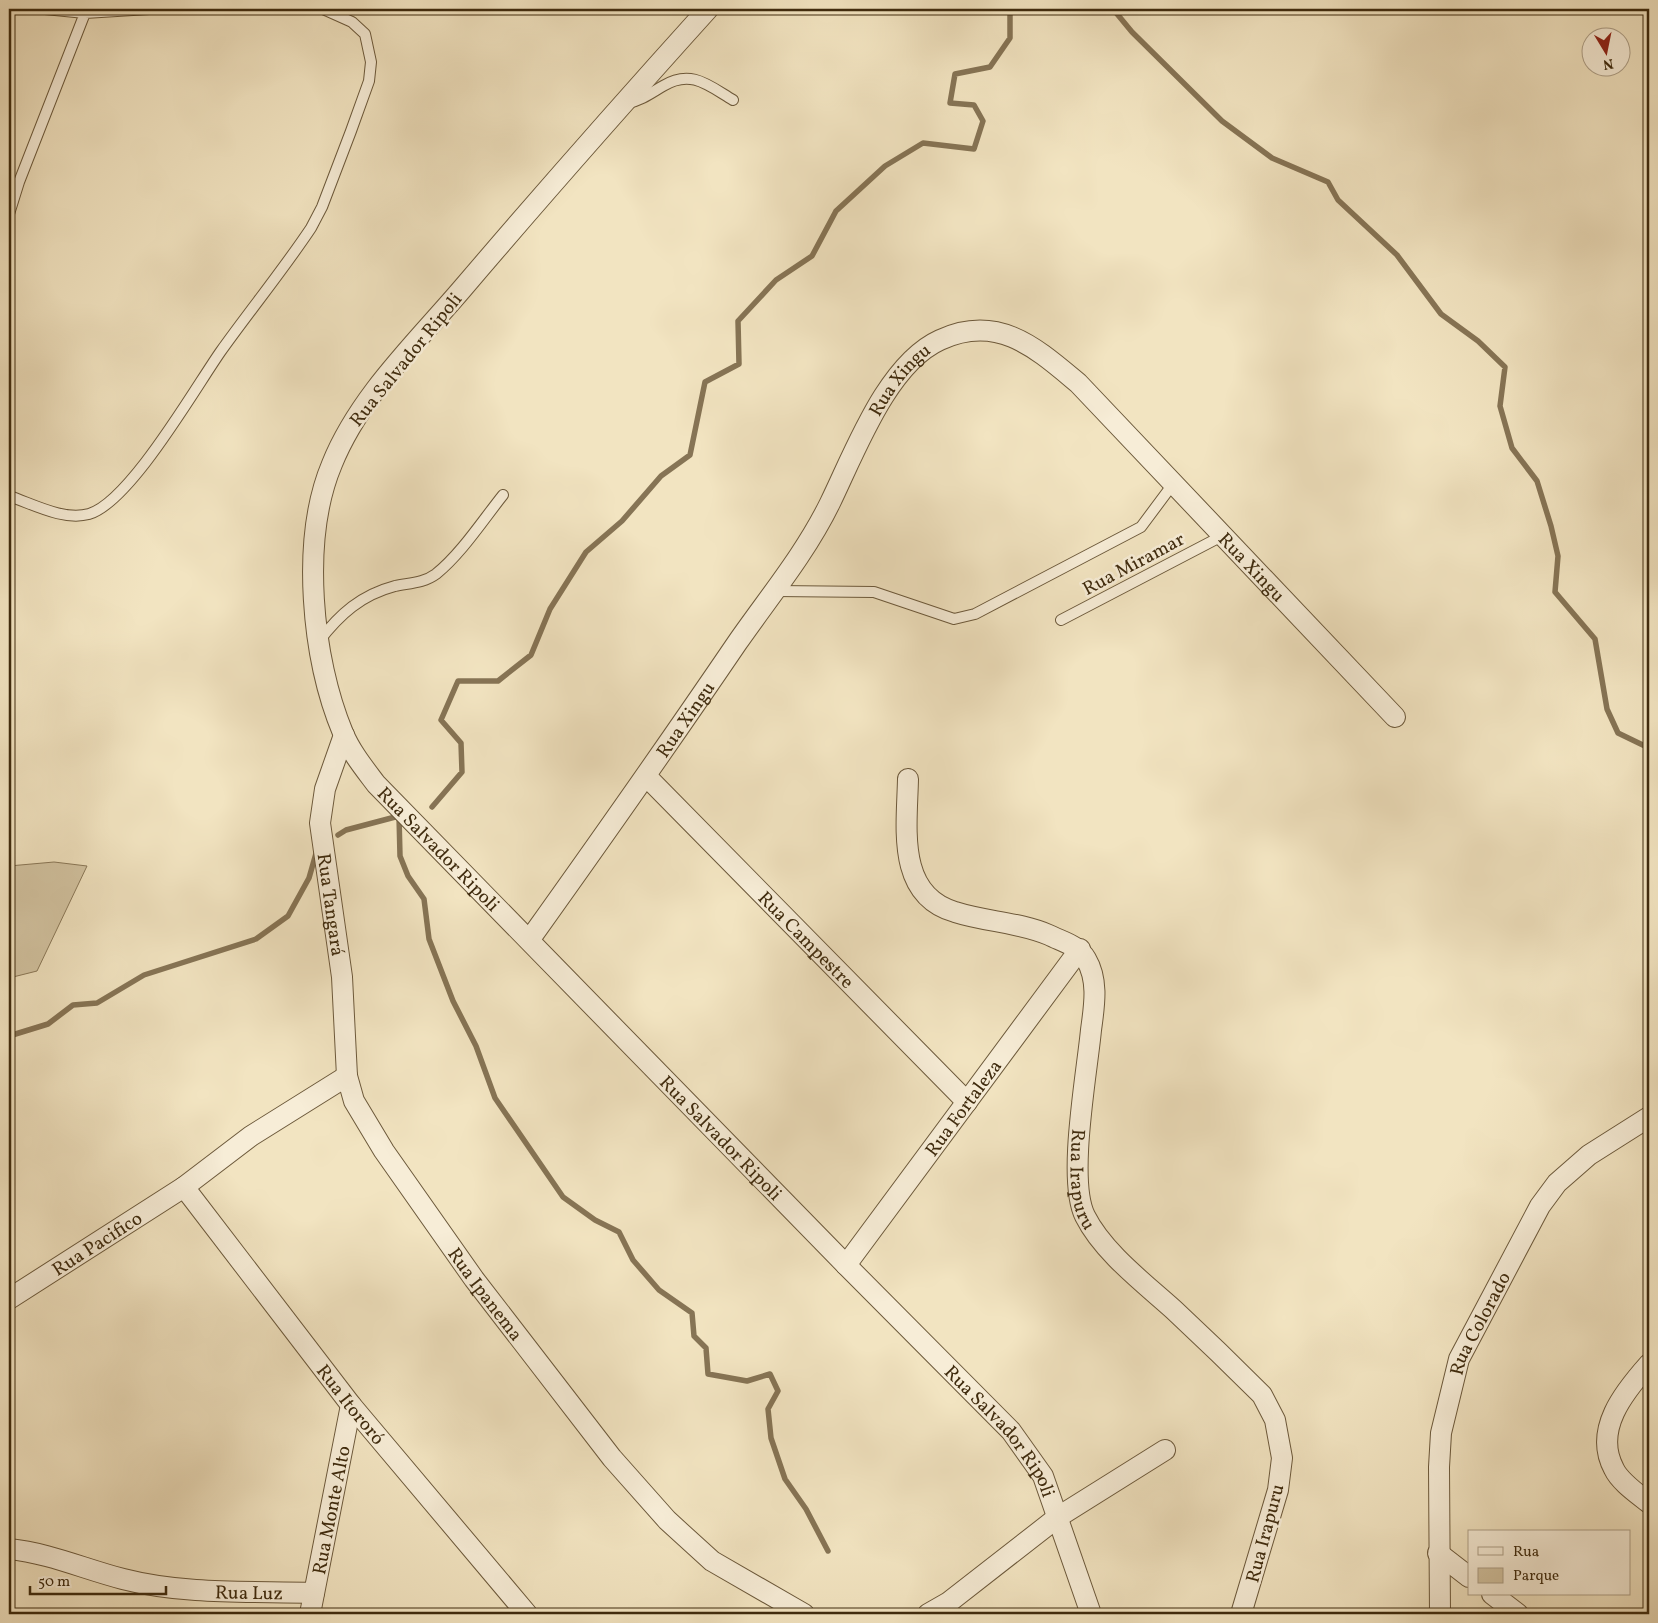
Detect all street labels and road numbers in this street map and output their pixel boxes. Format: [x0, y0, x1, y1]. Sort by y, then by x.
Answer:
street label: Rua Salvador Ripoli [344, 288, 469, 433]
street label: Rua Xingu [863, 338, 937, 421]
street label: Rua Miramar [1078, 527, 1190, 603]
street label: Rua Xingu [1211, 527, 1290, 609]
street label: Rua Xingu [651, 677, 722, 764]
street label: Rua Salvador Ripoli [370, 782, 505, 919]
street label: Rua Tangará [309, 852, 350, 958]
street label: Rua Campestre [751, 886, 859, 995]
street label: Rua Fortaleza [920, 1055, 1009, 1162]
street label: Rua Salvador Ripoli [653, 1071, 787, 1207]
street label: Rua Irapuru [1063, 1128, 1101, 1235]
street label: Rua Pacifico [48, 1206, 148, 1283]
street label: Rua Ipanema [441, 1243, 528, 1347]
street label: Rua Colorado [1445, 1268, 1518, 1378]
street label: Rua Itororó [309, 1360, 390, 1451]
street label: Rua Salvador Ripoli [937, 1360, 1060, 1501]
street label: Rua Monte Alto [307, 1444, 358, 1577]
street label: Rua Irapuru [1240, 1481, 1292, 1586]
street label: Rua Luz [215, 1580, 283, 1607]

